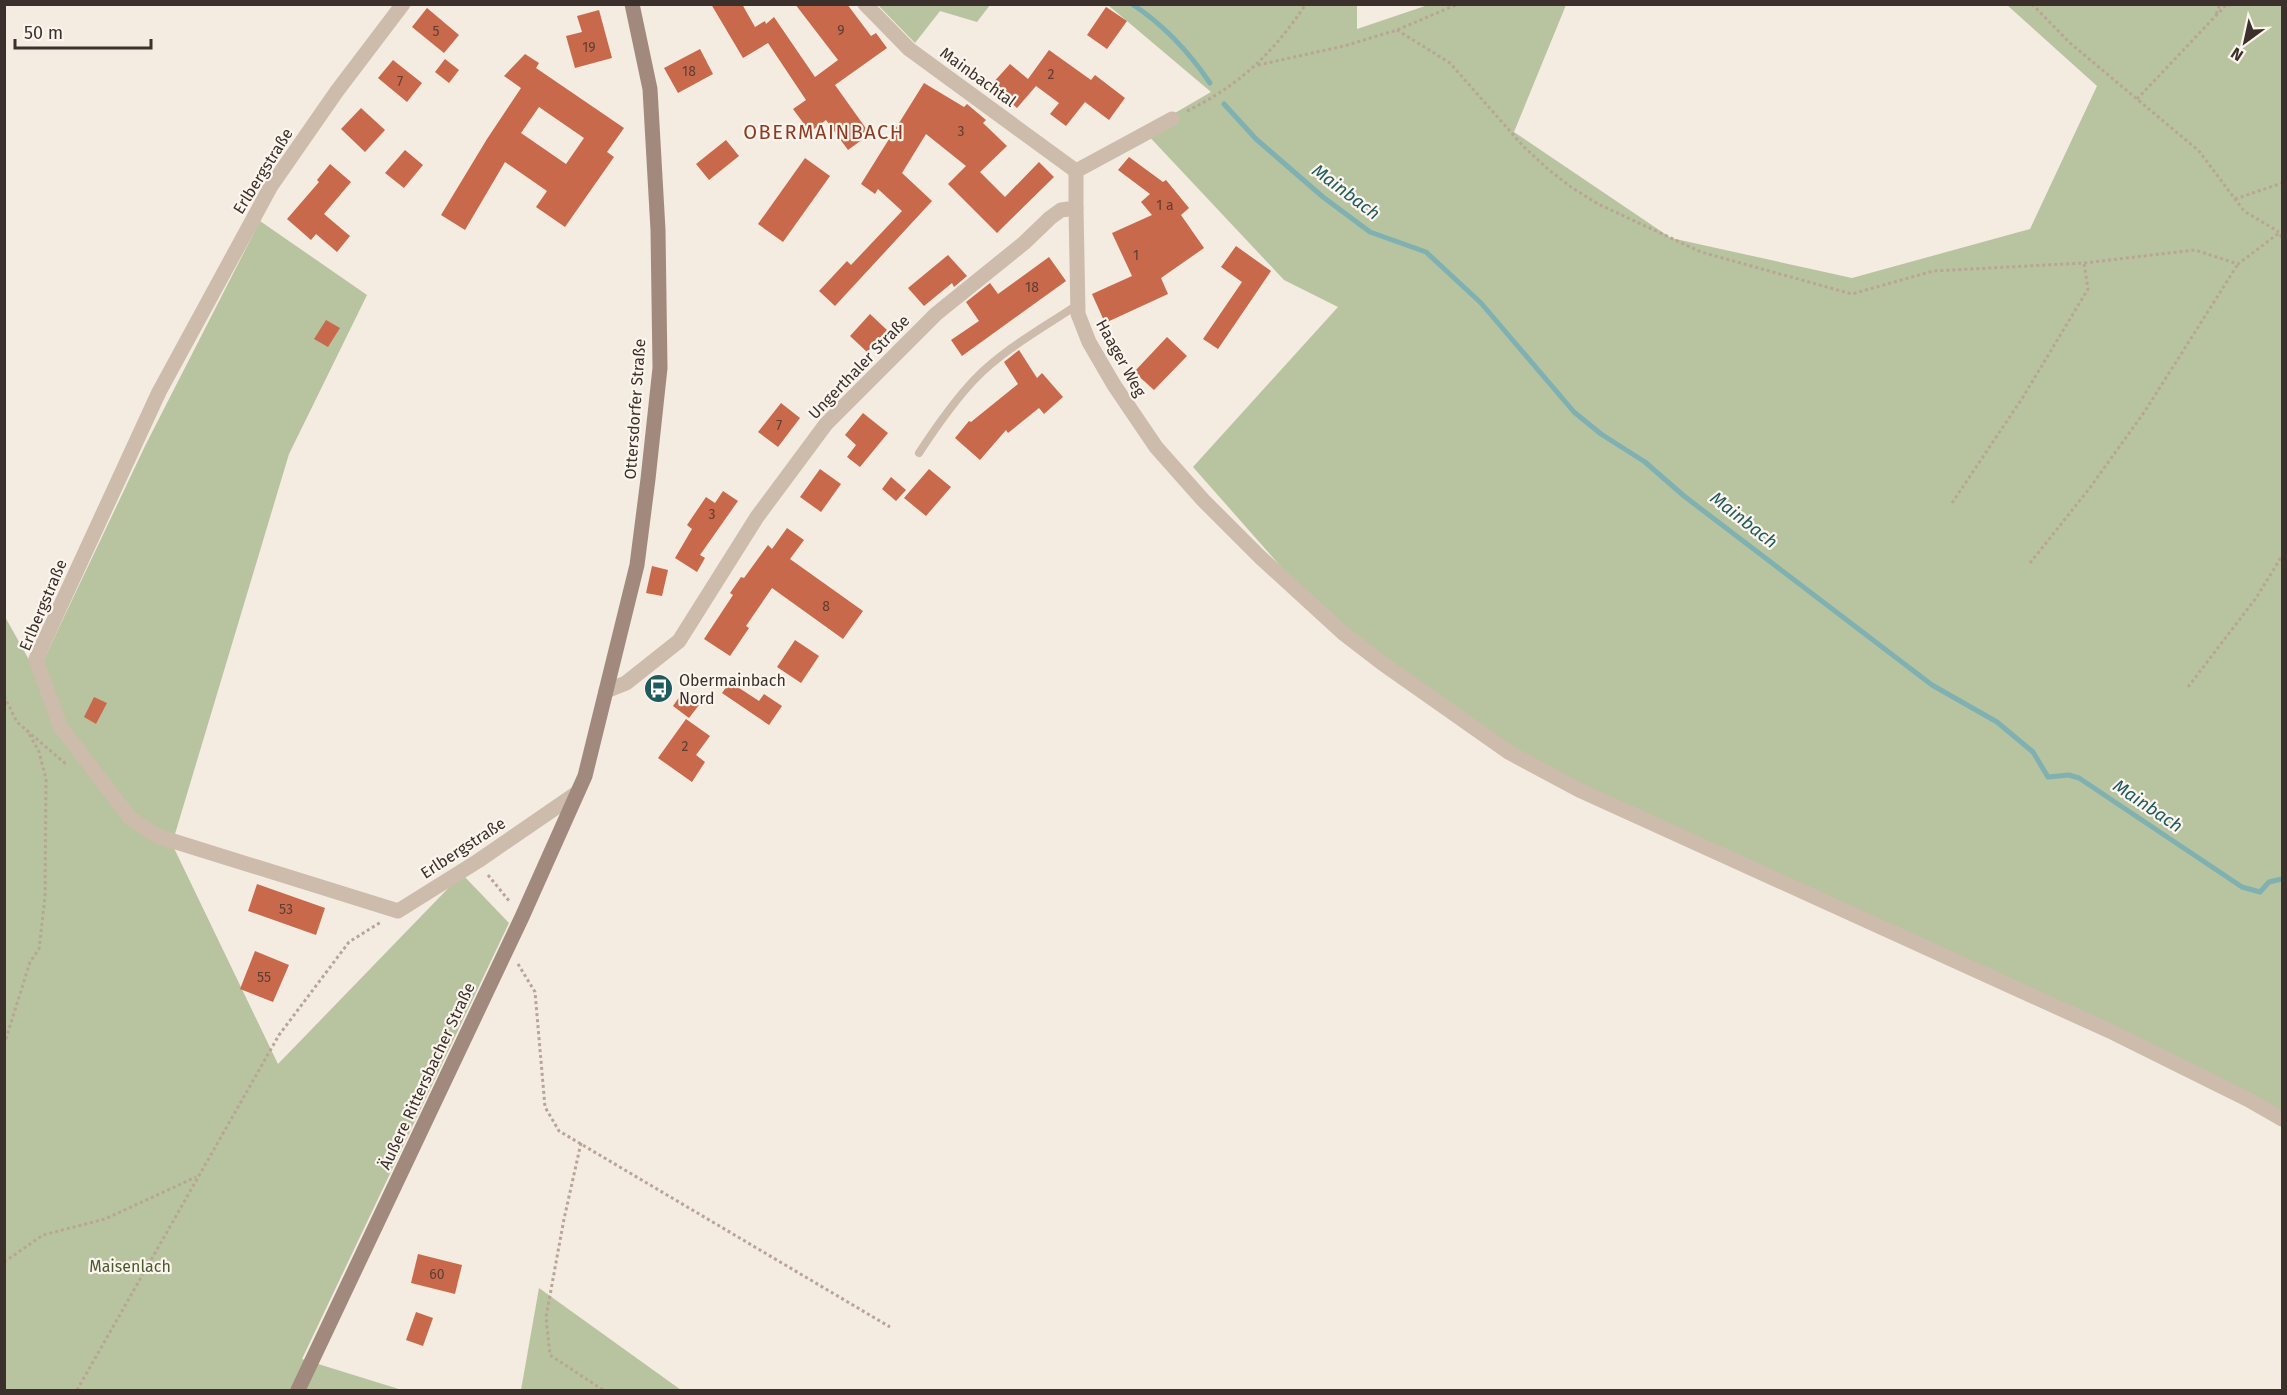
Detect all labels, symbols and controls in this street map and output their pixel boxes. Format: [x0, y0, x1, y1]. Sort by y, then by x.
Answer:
scale bar [15, 12, 152, 50]
north arrow [2215, 12, 2275, 72]
text: 50 m [24, 22, 63, 44]
house number: 9 [837, 22, 845, 39]
house number: 5 [432, 23, 440, 40]
house number: 19 [582, 39, 596, 56]
street label: Mainbachtal [936, 43, 1020, 111]
text: N [2227, 43, 2247, 65]
house number: 18 [682, 63, 696, 80]
house number: 2 [1048, 66, 1055, 83]
house number: 7 [397, 73, 403, 90]
district label: OBERMAINBACH [743, 120, 905, 144]
house number: 3 [958, 123, 965, 140]
street label: Erlbergstraße [229, 125, 297, 217]
water label: Mainbach [1308, 159, 1384, 225]
house number: 1 a [1156, 197, 1174, 214]
house number: 1 [1133, 247, 1139, 264]
house number: 18 [1025, 279, 1039, 296]
street label: Ungerthaler Straße [804, 311, 914, 423]
street label: Haager Weg [1092, 316, 1150, 401]
street label: Ottersdorfer Straße [621, 338, 649, 480]
house number: 7 [776, 417, 782, 434]
water label: Mainbach [1706, 487, 1782, 553]
house number: 3 [709, 506, 716, 523]
street label: Erlbergstraße [15, 556, 71, 654]
house number: 8 [822, 598, 830, 615]
place label: Obermainbach Nord [679, 671, 786, 708]
bus stop icon: Obermainbach Nord [642, 673, 674, 705]
house number: 2 [682, 738, 689, 755]
water label: Mainbach [2109, 775, 2187, 837]
street label: Erlbergstraße [417, 814, 509, 882]
house number: 53 [279, 901, 293, 918]
house number: 55 [257, 969, 271, 986]
street label: Äußere Rittersbacher Straße [375, 979, 479, 1173]
park label: Maisenlach [89, 1257, 171, 1276]
house number: 60 [429, 1266, 445, 1283]

